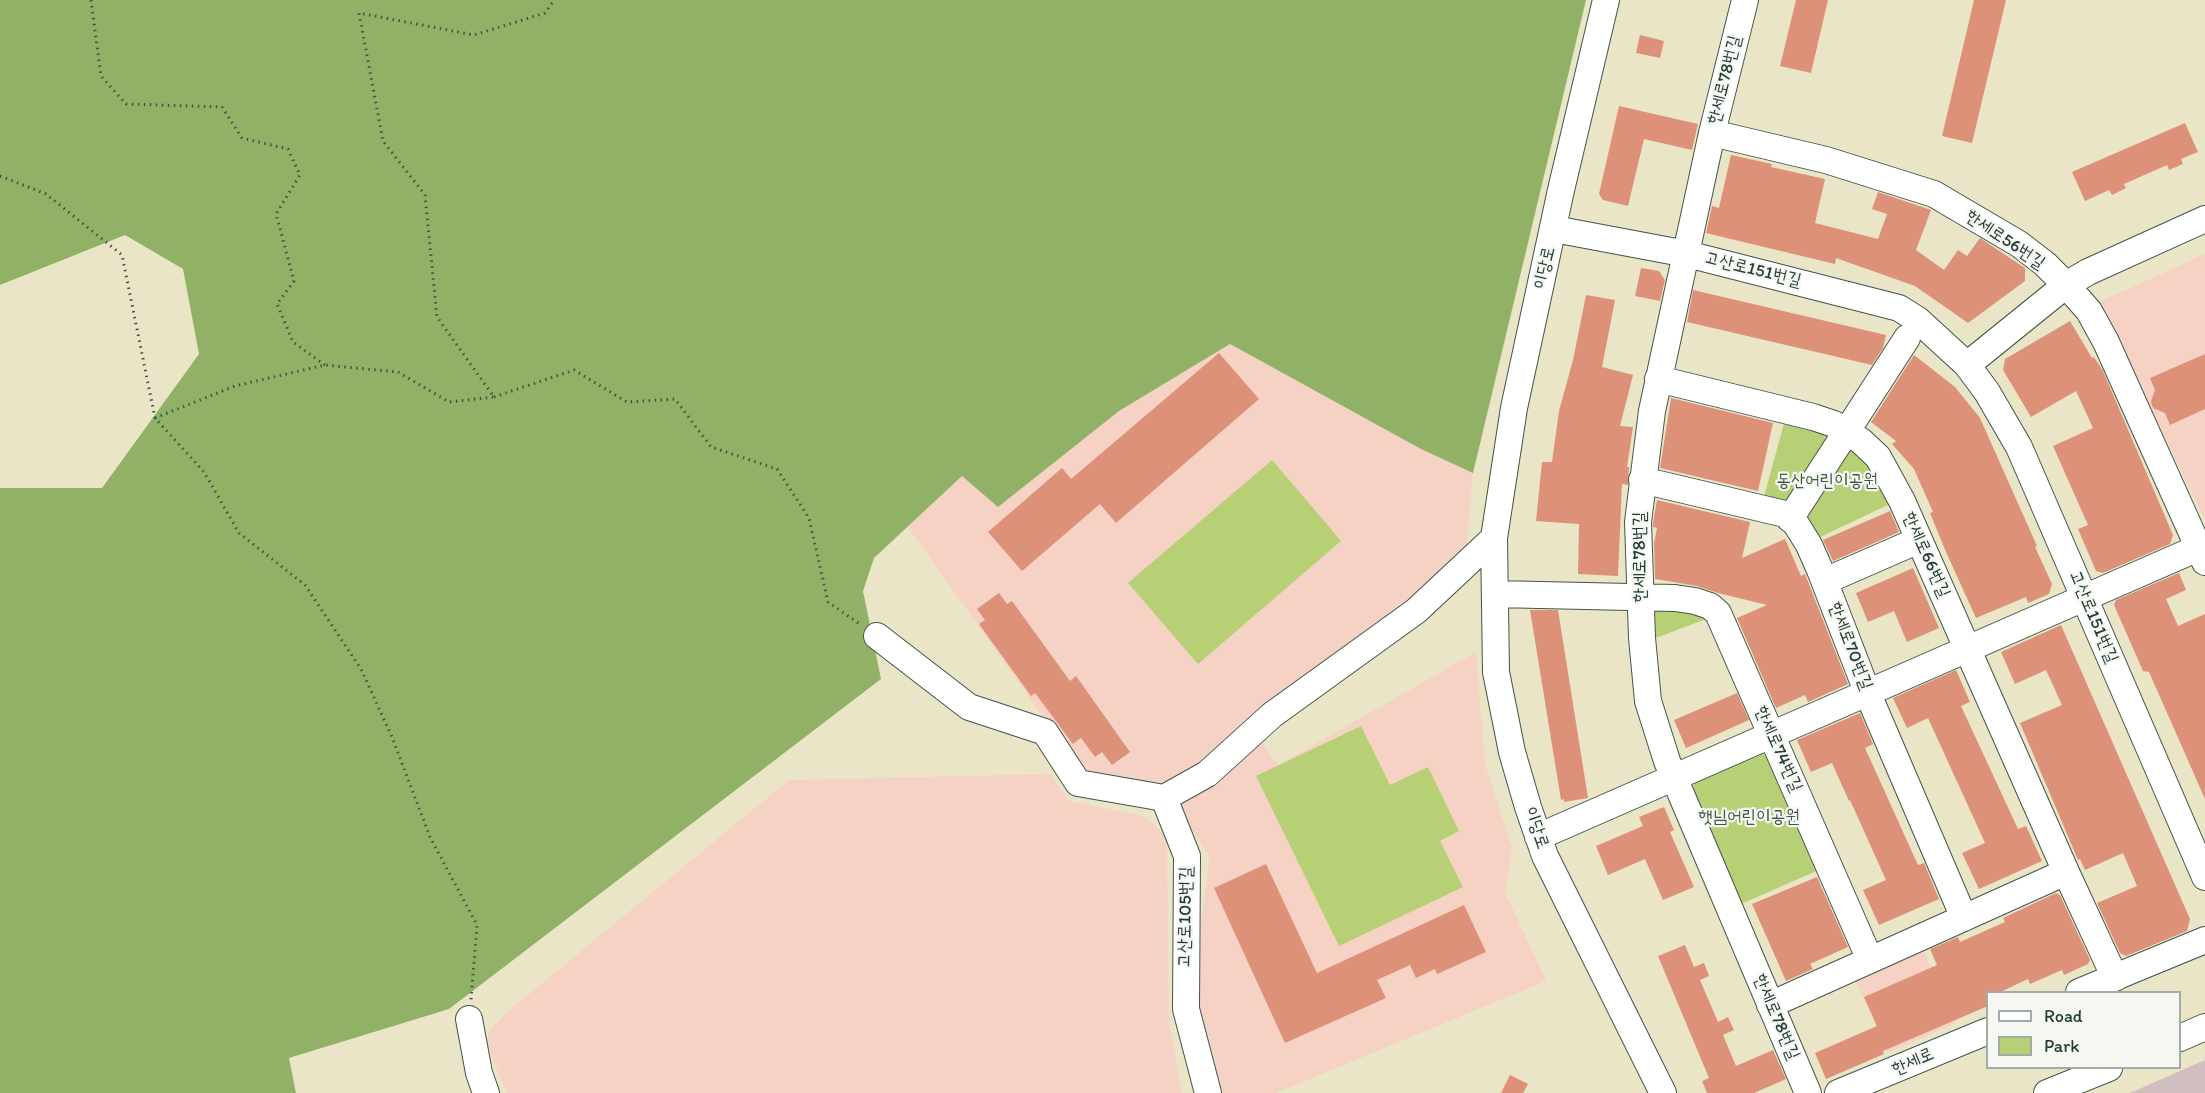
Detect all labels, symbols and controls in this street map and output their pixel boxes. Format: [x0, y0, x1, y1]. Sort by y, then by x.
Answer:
street label: 한세로78번길 [1703, 33, 1747, 127]
street label: 한세로56번길 [1961, 205, 2049, 275]
street label: 이당로 [1530, 244, 1560, 292]
street label: 고산로151번길 [1703, 248, 1803, 292]
park label: 동산어린이공원 [1776, 470, 1878, 492]
street label: 한세로66번길 [1898, 509, 1954, 601]
street label: 한세로78번길 [1629, 511, 1651, 603]
street label: 고산로151번길 [2064, 567, 2122, 667]
street label: 한세로70번길 [1823, 599, 1877, 693]
street label: 한세로74번길 [1749, 703, 1807, 795]
street label: 이당로 [1519, 804, 1553, 852]
park label: 햇님어린이공원 [1698, 806, 1800, 828]
street label: 고산로105번길 [1174, 866, 1198, 968]
street label: 한세로78번길 [1748, 971, 1804, 1063]
legend [1986, 991, 2181, 1069]
text: Road [2044, 1005, 2083, 1027]
text: Park [2044, 1035, 2079, 1057]
street label: 한세로 [1889, 1044, 1937, 1080]

